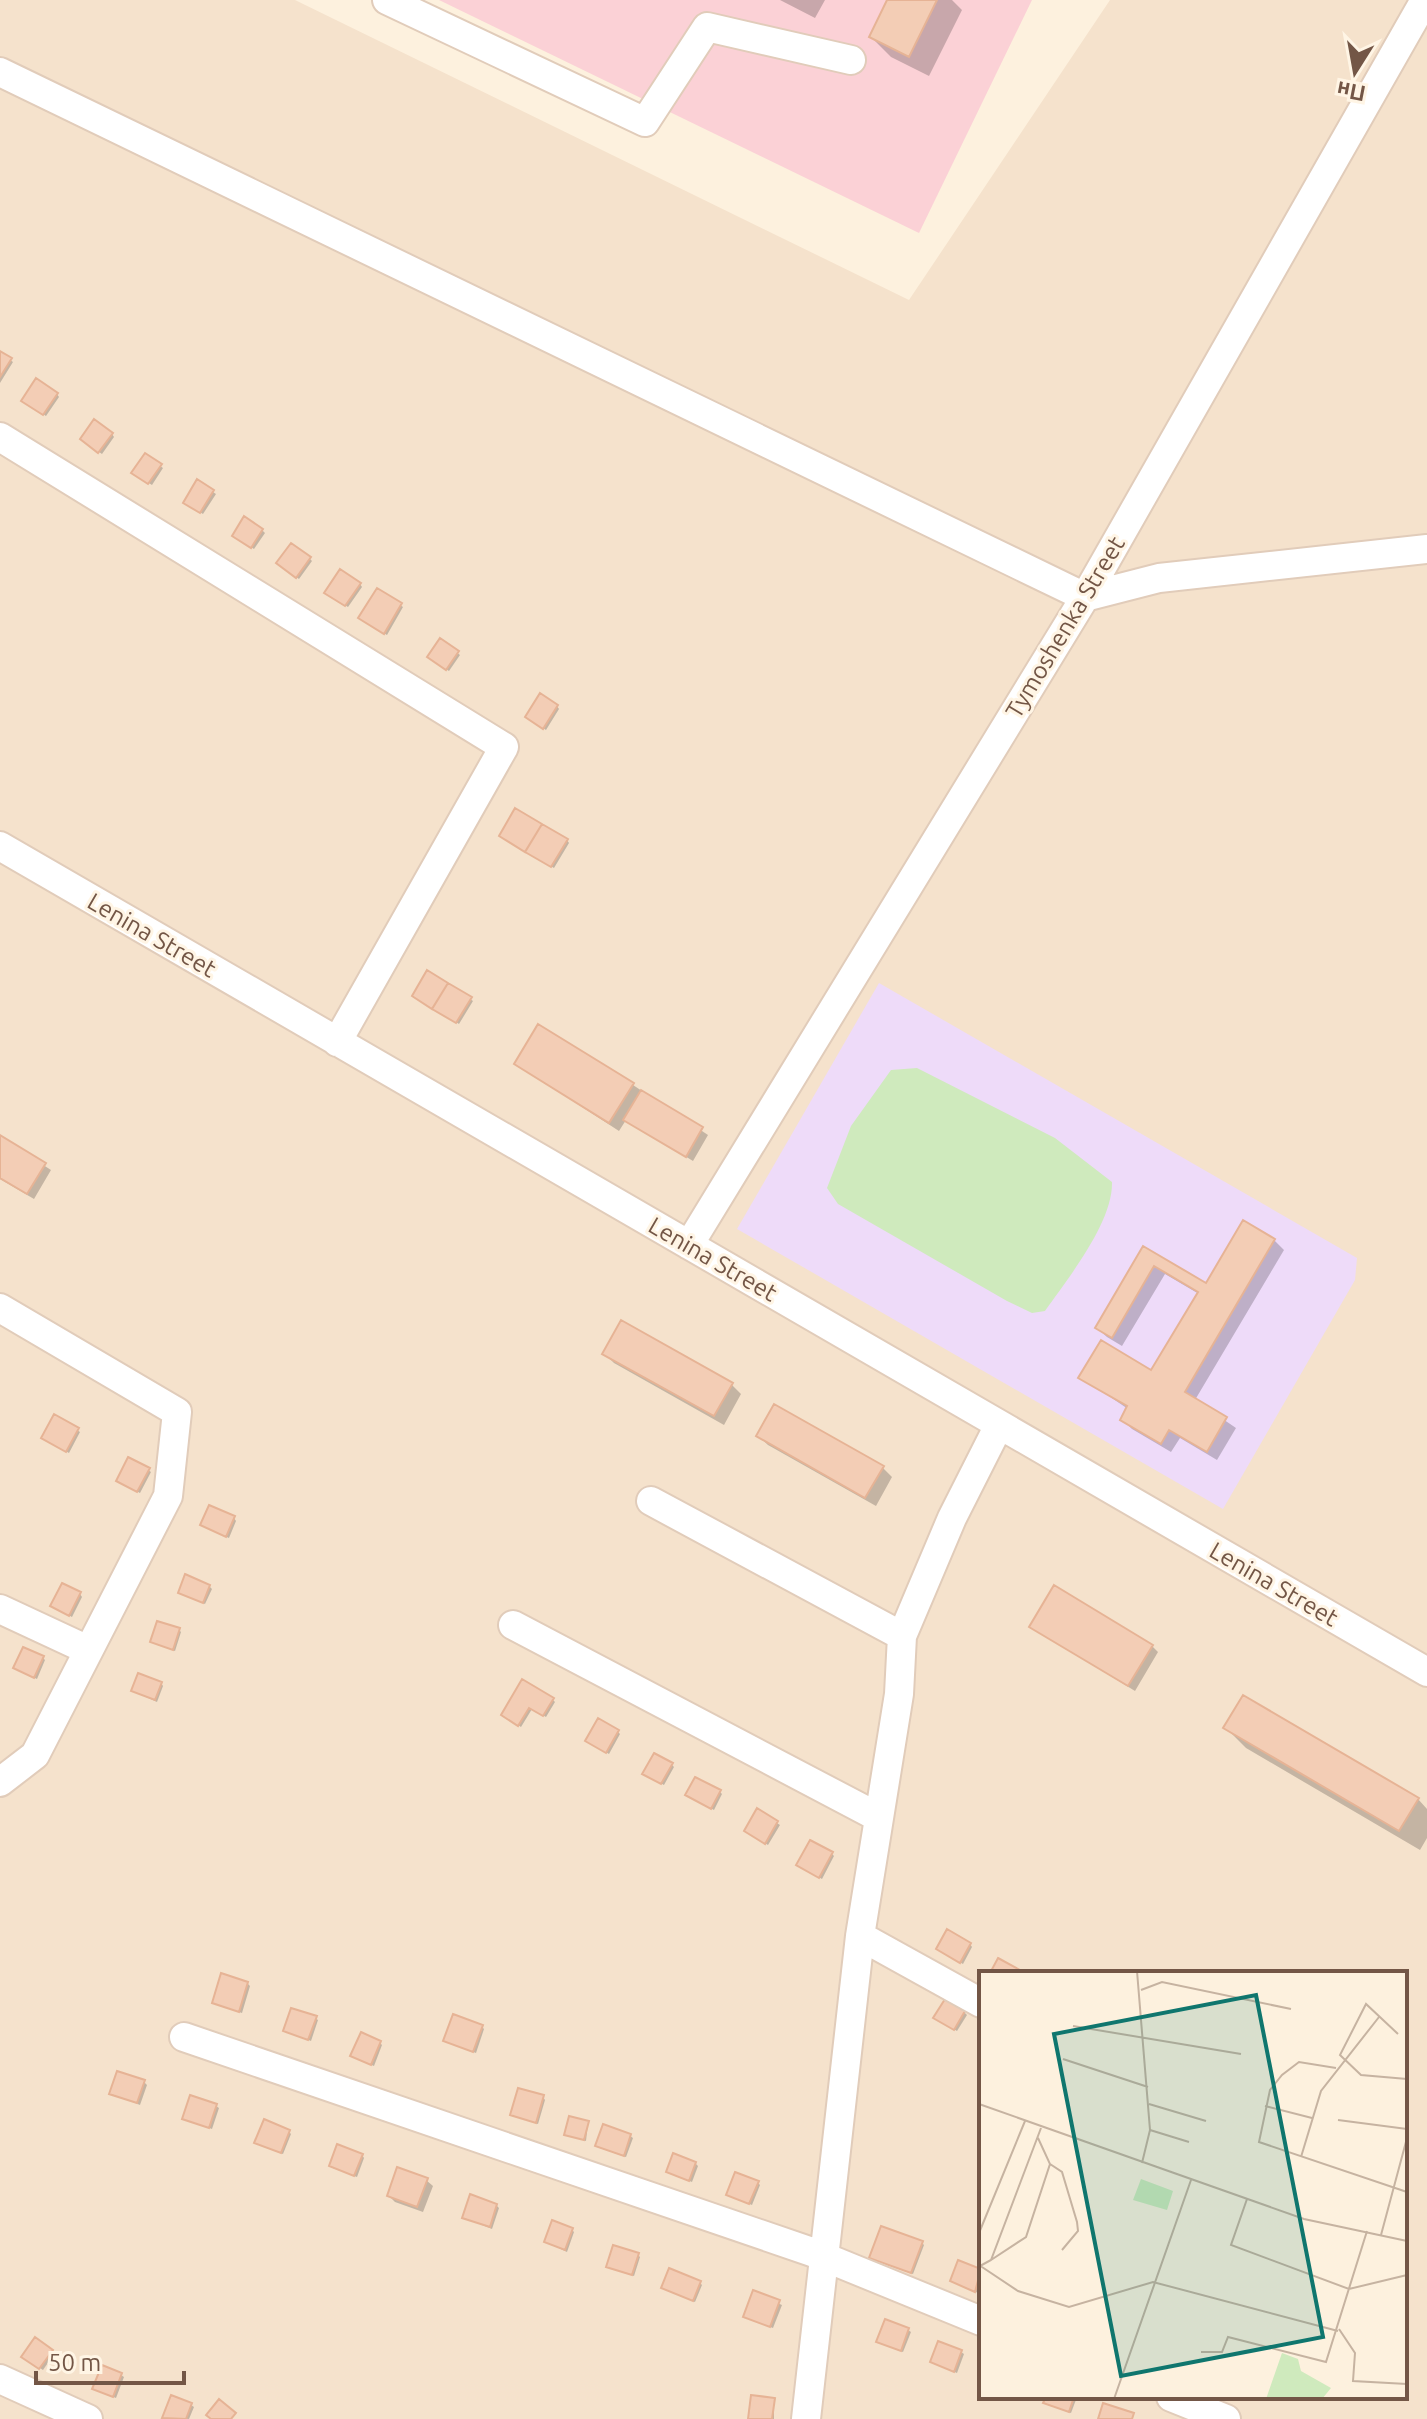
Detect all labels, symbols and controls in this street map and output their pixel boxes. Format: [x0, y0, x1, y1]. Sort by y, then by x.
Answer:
north arrow [1315, 32, 1395, 112]
text: Пн [1335, 77, 1368, 107]
street label: Tymoshenka Street [1000, 531, 1130, 723]
street label: Lenina Street [83, 887, 221, 983]
street label: Lenina Street [644, 1211, 782, 1307]
street label: Lenina Street [1205, 1536, 1343, 1632]
inset map [979, 1971, 1407, 2399]
scale bar [36, 2335, 184, 2385]
text: 50 m [48, 2349, 101, 2376]

